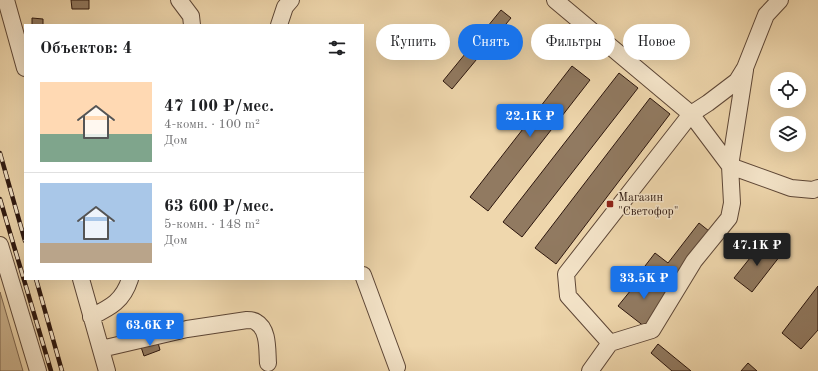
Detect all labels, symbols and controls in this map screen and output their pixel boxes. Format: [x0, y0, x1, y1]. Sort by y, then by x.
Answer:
chip: Купить [376, 24, 450, 60]
chip: Снять [458, 24, 523, 60]
chip: Фильтры [531, 24, 615, 60]
chip: Новое [623, 24, 690, 60]
icon: filters [326, 37, 348, 59]
text: Объектов: 4 [40, 40, 132, 57]
map controls [770, 72, 806, 152]
button: locate [770, 72, 806, 108]
icon: home [72, 98, 120, 146]
text: 47 100 ₽/мес. [164, 98, 274, 115]
pin: 22.1K ₽ [493, 104, 567, 138]
text: 22.1K ₽ [505, 110, 555, 123]
button: layers [770, 116, 806, 152]
text: 4-комн. · 100 m² [164, 118, 260, 131]
text: Дом [164, 134, 188, 147]
place label: Магазин "Светофор" [618, 192, 679, 218]
text: 63 600 ₽/мес. [164, 198, 274, 215]
icon: home [72, 199, 120, 247]
marker: Магазин "Светофор" [605, 199, 615, 209]
text: 5-комн. · 148 m² [164, 218, 260, 231]
pin: 47.1K ₽ [720, 233, 794, 267]
text: Дом [164, 234, 188, 247]
text: 47.1K ₽ [732, 239, 782, 252]
pin: 33.5K ₽ [607, 266, 681, 300]
text: 33.5K ₽ [619, 272, 669, 285]
pin: 63.6K ₽ [113, 313, 187, 347]
text: 63.6K ₽ [125, 319, 175, 332]

